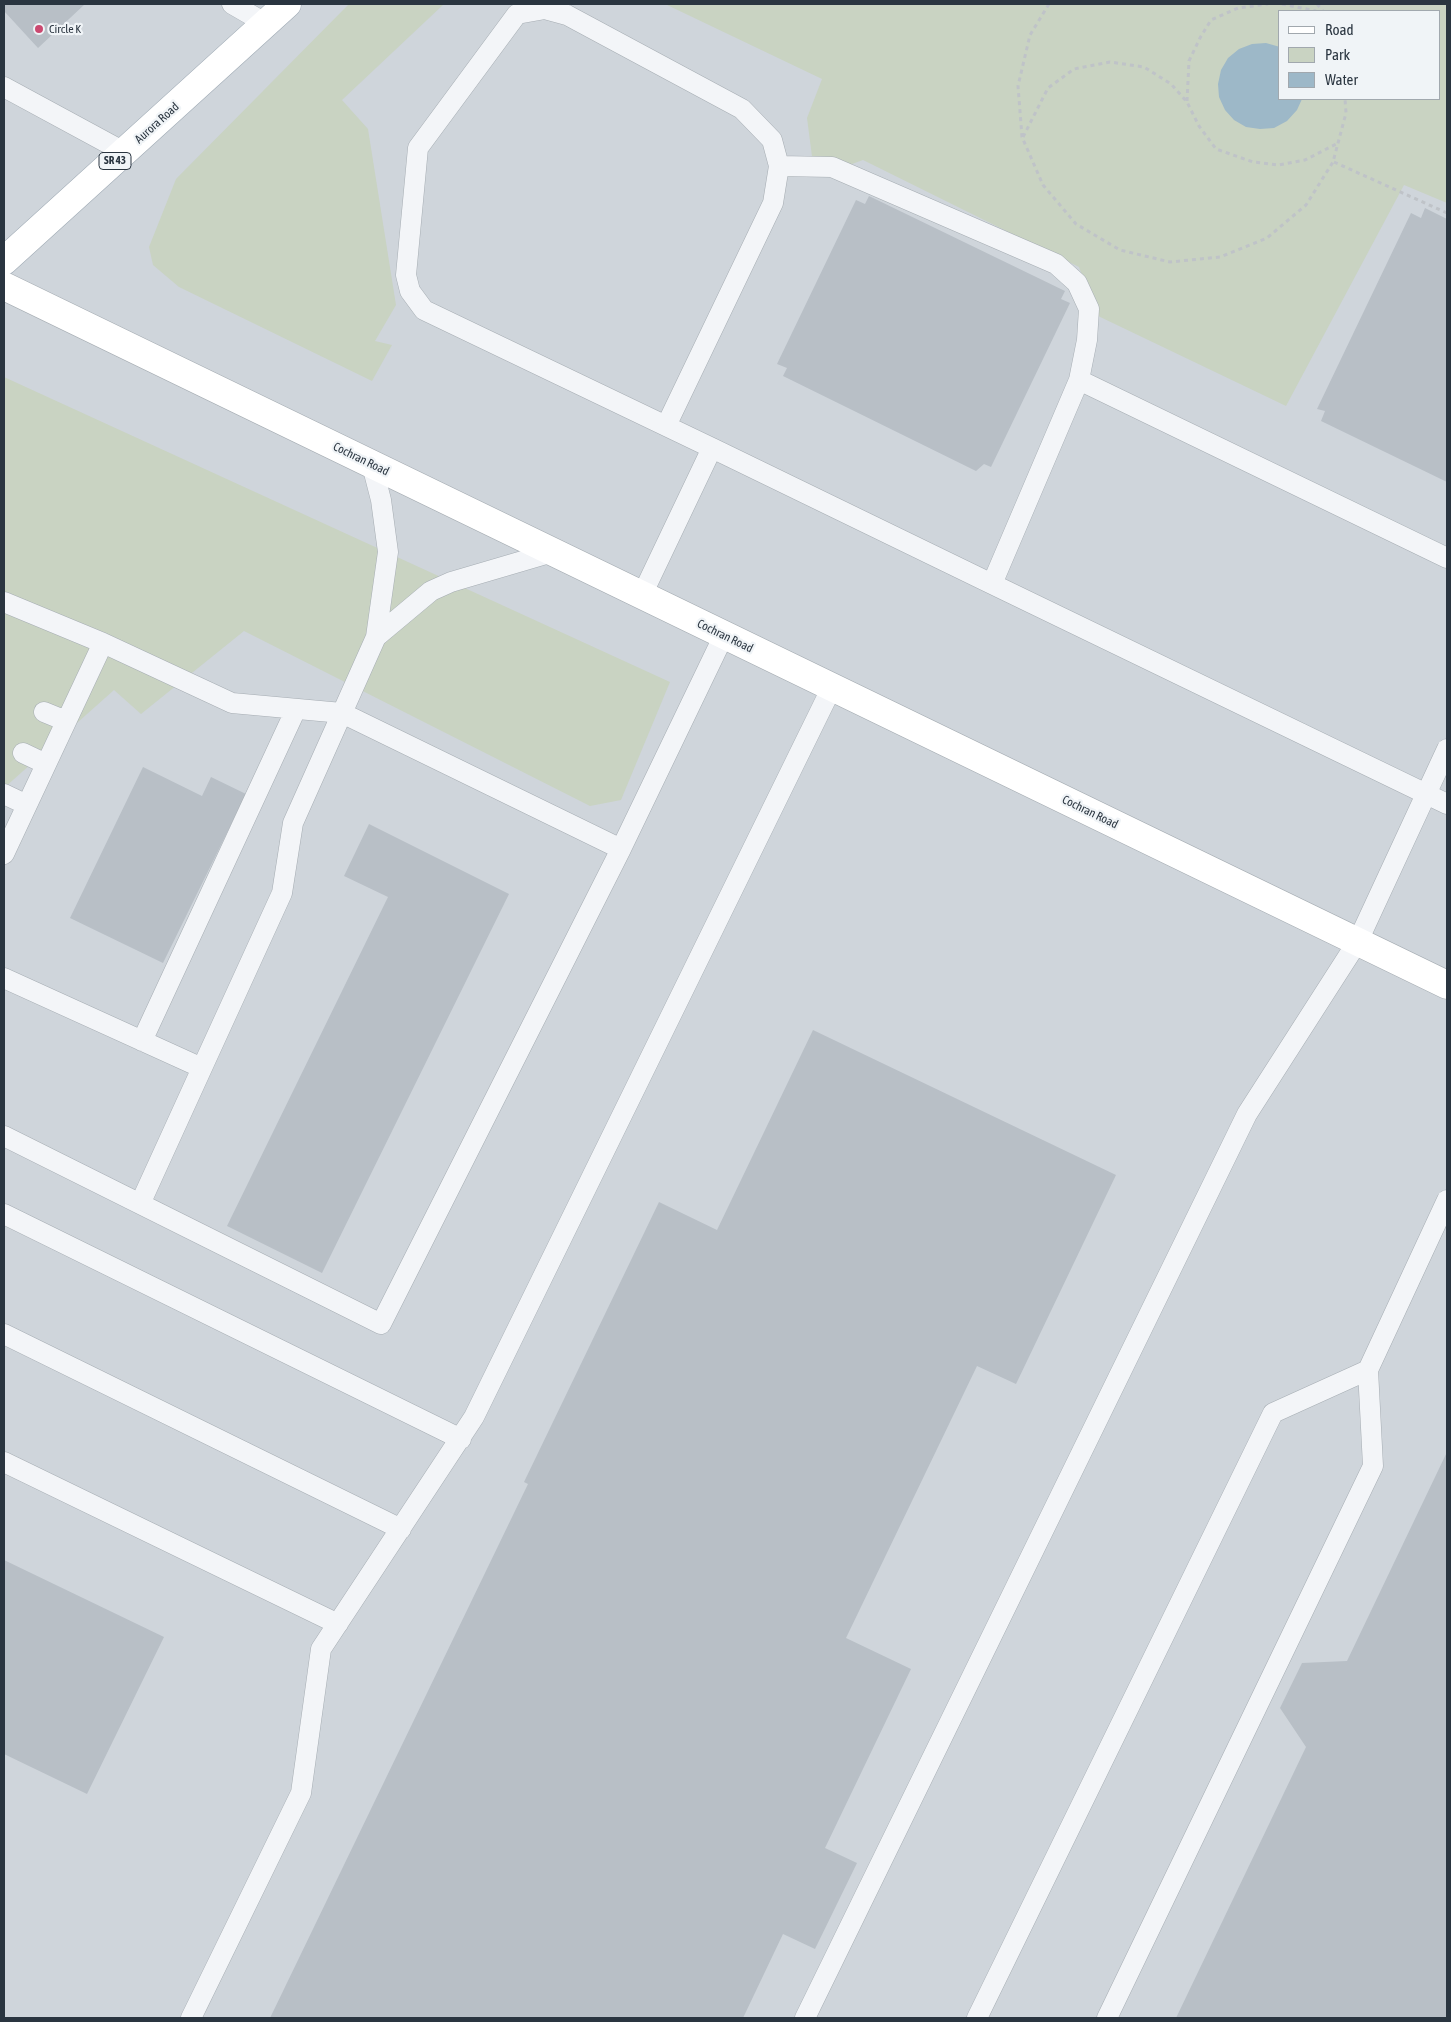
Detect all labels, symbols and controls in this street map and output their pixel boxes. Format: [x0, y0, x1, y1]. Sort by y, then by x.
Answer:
legend [1278, 10, 1441, 100]
text: Road [1325, 21, 1354, 38]
place label: Circle K [49, 22, 81, 36]
marker: Circle K [33, 23, 45, 35]
text: Park [1325, 46, 1350, 63]
text: Water [1325, 71, 1358, 88]
street label: Aurora Road [132, 99, 182, 147]
road number: SR 43 [99, 153, 131, 170]
street label: Cochran Road [331, 439, 391, 479]
street label: Cochran Road [695, 616, 755, 656]
street label: Cochran Road [1060, 792, 1120, 832]

